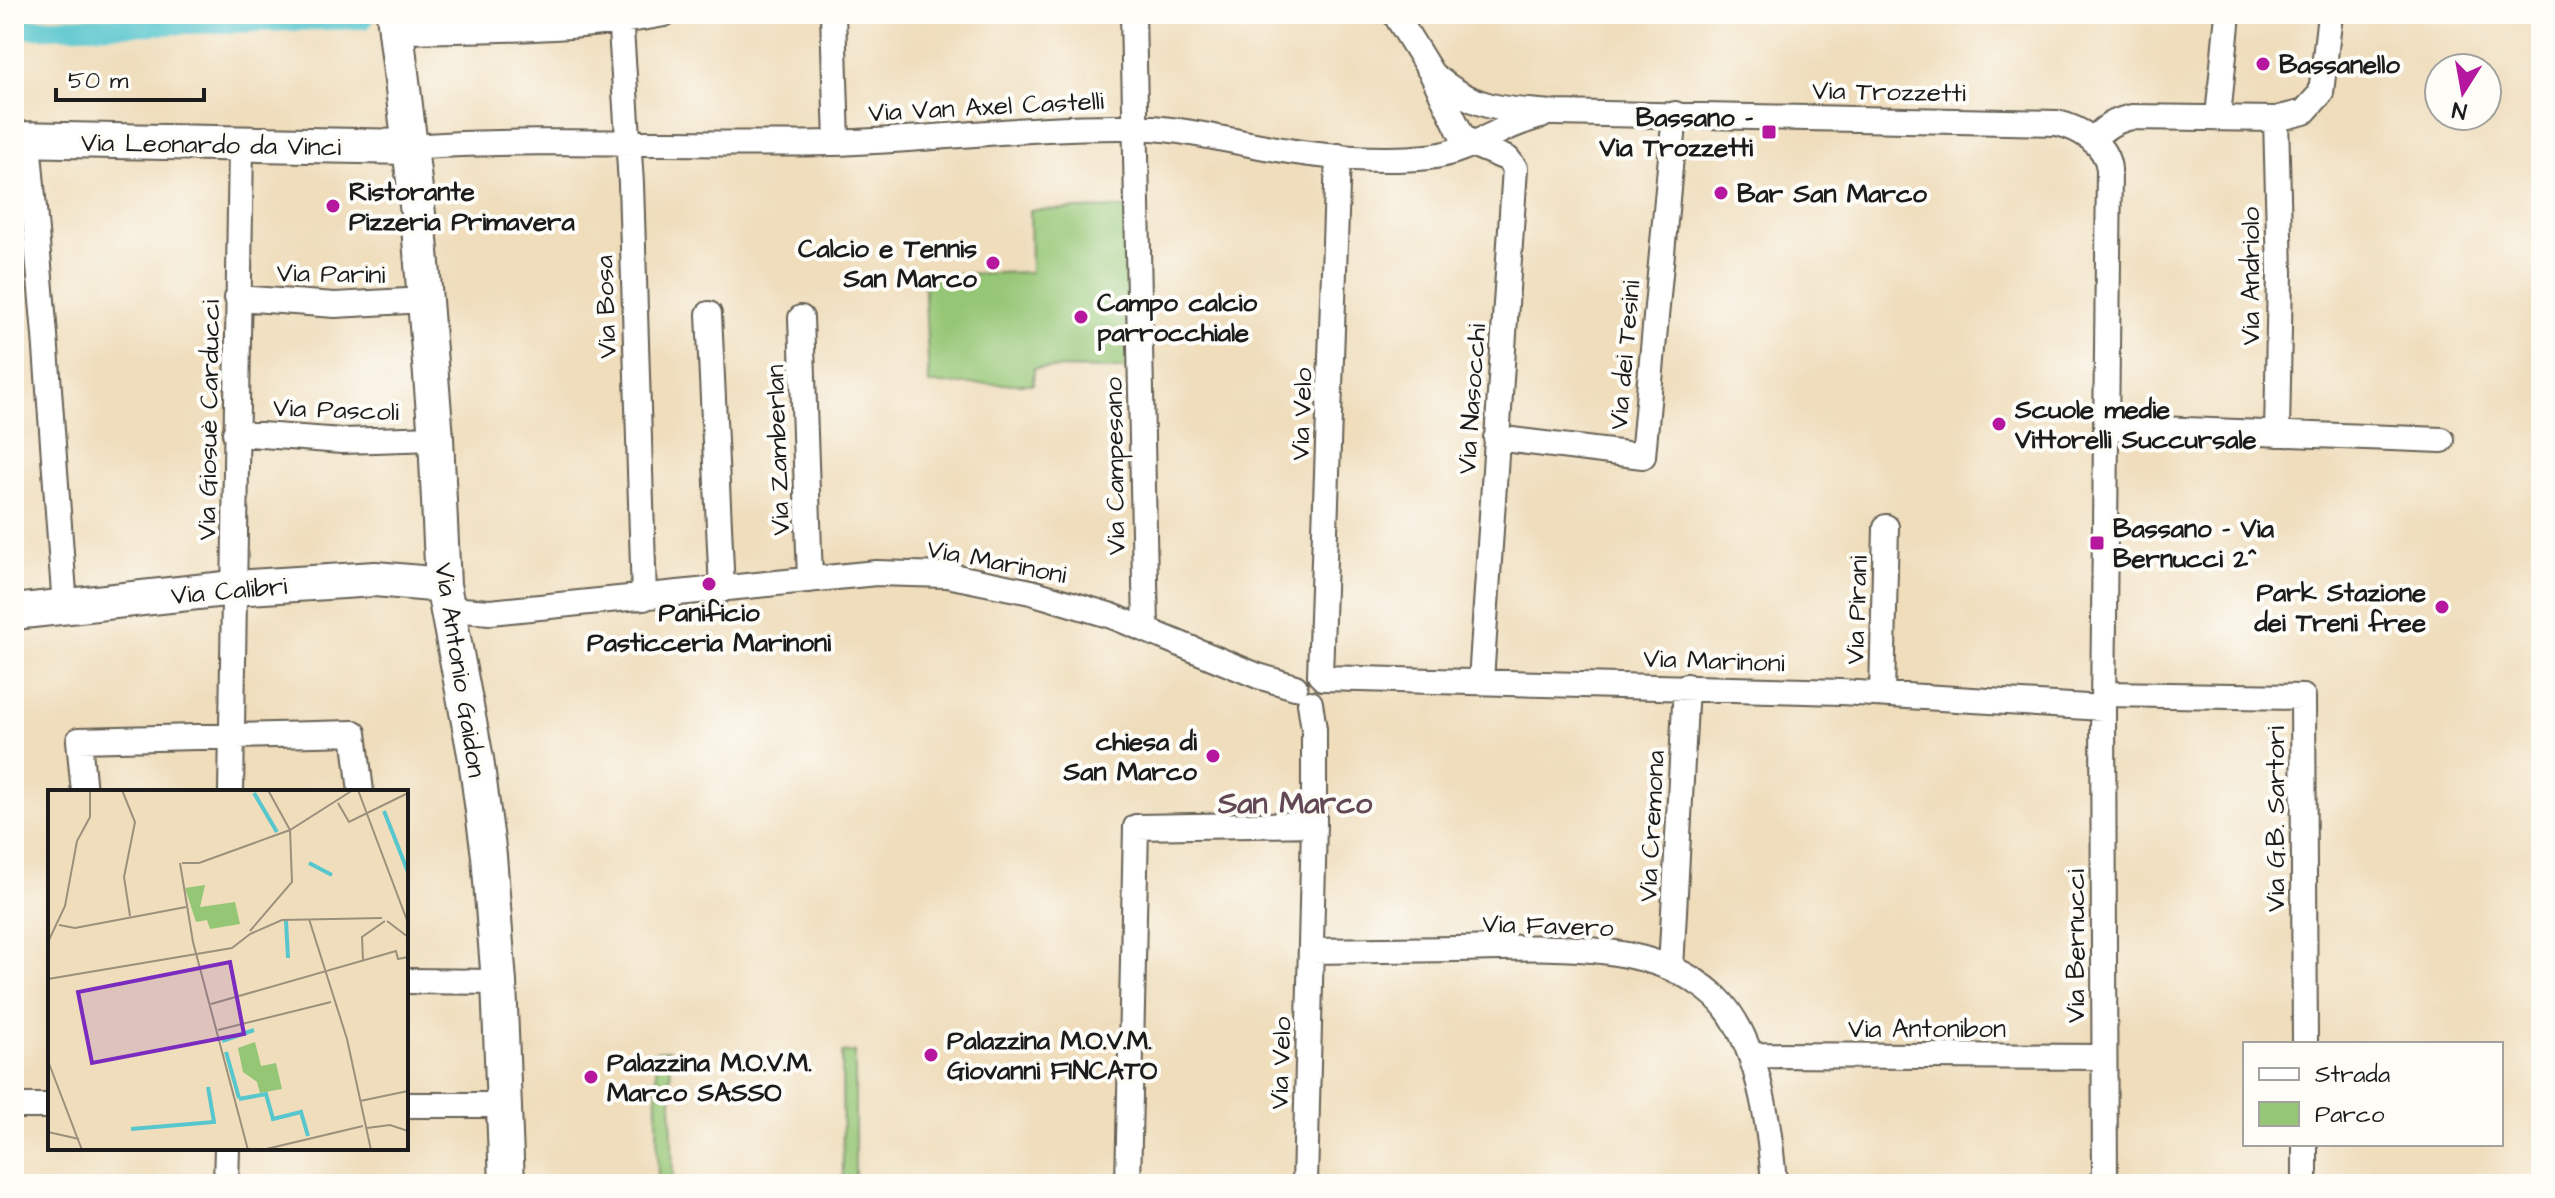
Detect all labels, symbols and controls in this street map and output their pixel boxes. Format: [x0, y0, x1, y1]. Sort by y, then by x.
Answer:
place label: Bassanello [2279, 47, 2400, 83]
scale bar [56, 52, 204, 102]
north arrow [2423, 52, 2503, 132]
marker: Bassanello [2254, 55, 2272, 73]
text: 50 m [68, 64, 129, 98]
street label: Via Trozzetti [1812, 73, 1966, 111]
street label: Via Van Axel Castelli [867, 83, 1105, 131]
text: N [2450, 94, 2469, 127]
place label: Bassano - Via Trozzetti [1598, 100, 1754, 166]
marker: Bassano - Via Trozzetti [1760, 123, 1778, 141]
street label: Via Leonardo da Vinci [81, 125, 341, 165]
place label: Ristorante Pizzeria Primavera [349, 174, 575, 240]
place label: Bar San Marco [1737, 176, 1927, 212]
marker: Bar San Marco [1712, 184, 1730, 202]
marker: Ristorante Pizzeria Primavera [324, 197, 342, 215]
street label: Via Andriolo [2233, 206, 2269, 345]
place label: Calcio e Tennis San Marco [798, 231, 977, 297]
marker: Calcio e Tennis San Marco [984, 254, 1002, 272]
street label: Via Parini [276, 255, 386, 293]
street label: Via Bosa [586, 255, 626, 359]
street label: Via dei Tesini [1601, 279, 1649, 431]
place label: Campo calcio parrocchiale [1097, 285, 1258, 351]
street label: Via Giosuè Carducci [189, 299, 229, 541]
marker: Campo calcio parrocchiale [1072, 308, 1090, 326]
street label: Via Nasocchi [1449, 323, 1495, 476]
street label: Via Zamberlan [757, 364, 799, 536]
street label: Via Velo [1282, 367, 1322, 461]
street label: Via Campesano [1095, 376, 1135, 555]
street label: Via Pascoli [272, 390, 400, 430]
place label: Scuole medie Vittorelli Succursale [2014, 392, 2257, 458]
marker: Scuole medie Vittorelli Succursale [1990, 415, 2008, 433]
place label: Bassano - Via Bernucci 2^ [2113, 511, 2275, 577]
street label: Via Marinoni [924, 531, 1070, 593]
marker: Bassano - Via Bernucci 2^ [2088, 534, 2106, 552]
street label: Via Pirani [1837, 555, 1877, 665]
street label: Via Antonio Gaidon [425, 560, 495, 780]
street label: Via Calibri [170, 568, 289, 614]
marker: Panificio Pasticceria Marinoni [700, 575, 718, 593]
place label: Park Stazione dei Treni free [2253, 575, 2426, 641]
place label: Panificio Pasticceria Marinoni [587, 595, 831, 661]
marker: Park Stazione dei Treni free [2433, 598, 2451, 616]
street label: Via Marinoni [1643, 641, 1785, 681]
place label: chiesa di San Marco [1062, 724, 1197, 790]
street label: Via G.B. Sartori [2258, 726, 2294, 912]
marker: chiesa di San Marco [1204, 747, 1222, 765]
street label: Via Cremona [1630, 749, 1674, 903]
district label: San Marco [1217, 783, 1372, 825]
inset map [48, 790, 408, 1150]
street label: Via Bernucci [2058, 869, 2094, 1023]
street label: Via Favero [1482, 906, 1615, 946]
street label: Via Antonibon [1848, 1011, 2006, 1047]
street label: Via Velo [1261, 1016, 1301, 1110]
place label: Palazzina M.O.V.M. Giovanni FINCATO [947, 1023, 1158, 1089]
legend [2243, 1042, 2503, 1146]
place label: Palazzina M.O.V.M. Marco SASSO [607, 1045, 812, 1111]
marker: Palazzina M.O.V.M. Giovanni FINCATO [922, 1046, 940, 1064]
text: Strada [2315, 1058, 2390, 1092]
marker: Palazzina M.O.V.M. Marco SASSO [582, 1068, 600, 1086]
text: Parco [2315, 1098, 2385, 1132]

